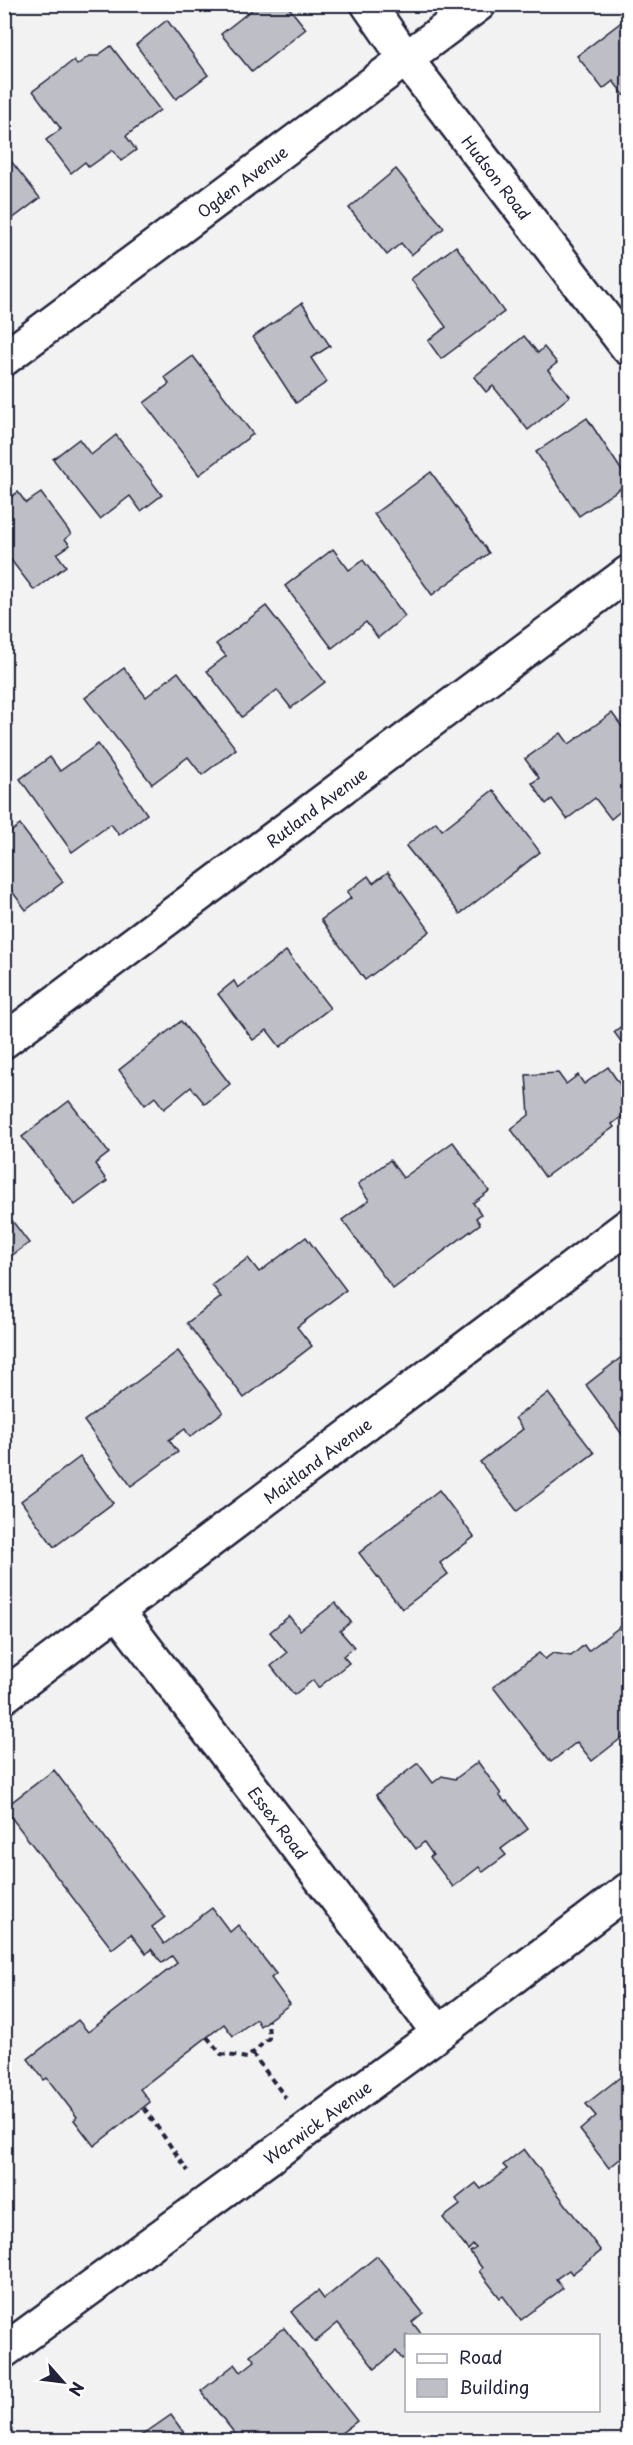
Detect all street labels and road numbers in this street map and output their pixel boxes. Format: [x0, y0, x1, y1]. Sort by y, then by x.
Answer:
street label: Hudson Road [457, 130, 537, 225]
street label: Ogden Avenue [192, 139, 292, 223]
street label: Rutland Avenue [261, 761, 372, 853]
street label: Maitland Avenue [258, 1411, 376, 1509]
street label: Essex Road [243, 1781, 314, 1864]
street label: Warwick Avenue [258, 2074, 376, 2170]

